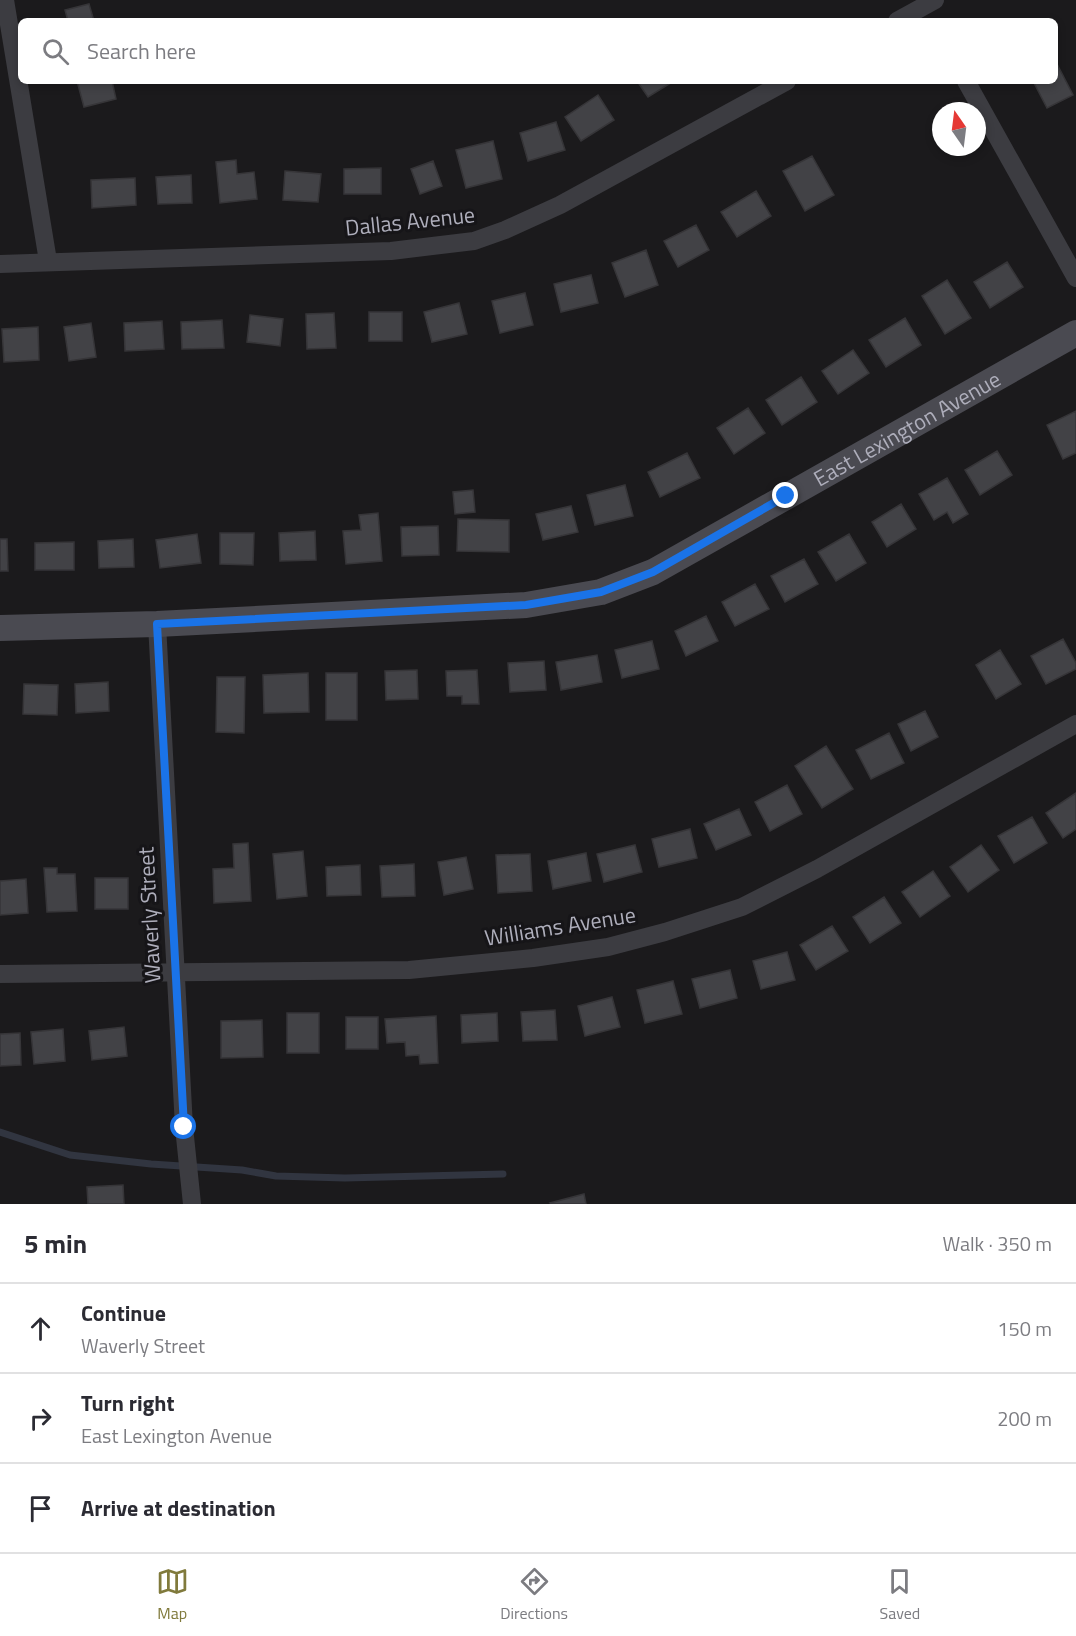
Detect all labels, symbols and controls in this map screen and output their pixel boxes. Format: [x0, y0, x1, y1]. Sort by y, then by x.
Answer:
search box [18, 18, 1058, 84]
text: Search here [87, 34, 196, 68]
icon: search [39, 35, 72, 68]
north arrow [932, 102, 986, 156]
street label: Dallas Avenue [343, 197, 477, 245]
street label: East Lexington Avenue [807, 362, 1007, 495]
route end [772, 482, 798, 508]
street label: Waverly Street [128, 846, 170, 984]
street label: Williams Avenue [482, 897, 638, 955]
route start [170, 1113, 196, 1139]
text: 5 min [24, 1224, 87, 1263]
text: Walk · 350 m [943, 1228, 1052, 1259]
text: Continue [81, 1296, 166, 1330]
icon: ahead [24, 1312, 57, 1345]
text: 150 m [997, 1313, 1052, 1344]
text: Waverly Street [81, 1330, 205, 1361]
text: Turn right [81, 1386, 175, 1420]
icon: right [24, 1402, 57, 1435]
text: 200 m [997, 1403, 1052, 1434]
text: East Lexington Avenue [81, 1420, 272, 1451]
text: Arrive at destination [81, 1491, 276, 1525]
icon: arrive [24, 1492, 57, 1525]
tab: Map [156, 1565, 189, 1625]
tab: Directions [500, 1565, 568, 1625]
tab: Saved [880, 1565, 920, 1625]

